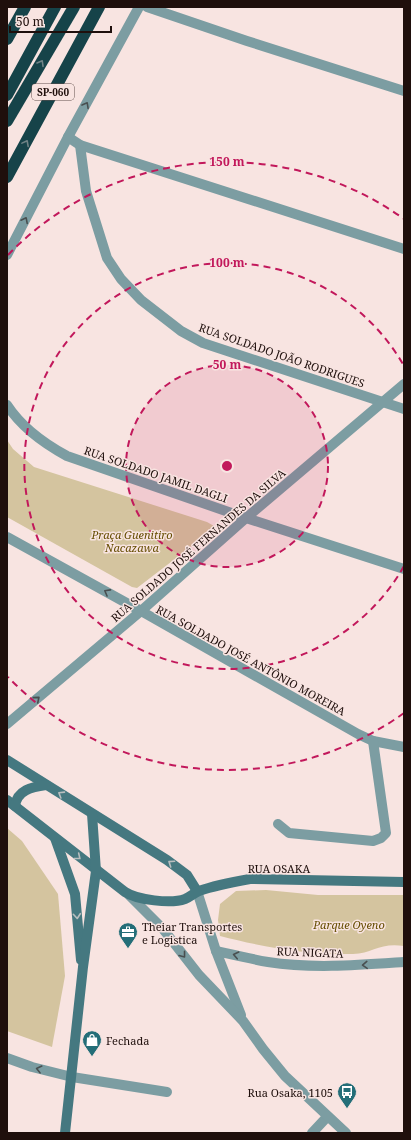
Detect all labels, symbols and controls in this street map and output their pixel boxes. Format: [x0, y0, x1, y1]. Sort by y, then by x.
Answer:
scale bar [10, 8, 111, 34]
text: 50 m [16, 13, 44, 30]
one-way arrow [36, 60, 43, 67]
road number: SP-060 [32, 84, 74, 100]
one-way arrow [81, 102, 88, 109]
one-way arrow [21, 139, 28, 147]
text: 150 m [209, 153, 245, 170]
one-way arrow [20, 217, 28, 224]
text: 100 m [209, 254, 245, 271]
street label: RUA SOLDADO JOÃO RODRIGUES [197, 320, 367, 390]
text: 50 m [213, 356, 241, 373]
street label: RUA SOLDADO JAMIL DAGLI [82, 442, 230, 506]
centre of rings [220, 459, 234, 473]
street label: RUA SOLDADO JOSÉ FERNANDES DA SILVA [108, 465, 289, 625]
park label: Praça Guenitiro Nacazawa [90, 527, 173, 555]
one-way arrow [104, 590, 111, 597]
street label: RUA SOLDADO JOSÉ ANTÔNIO MOREIRA [154, 601, 349, 719]
one-way arrow [32, 696, 40, 703]
one-way arrow [58, 792, 65, 799]
one-way arrow [73, 852, 81, 859]
one-way arrow [169, 861, 176, 868]
street label: RUA OSAKA [248, 861, 311, 876]
one-way arrow [72, 913, 81, 919]
park label: Parque Oyeno [312, 917, 385, 932]
place label: Theiar Transportes e Logistica [142, 919, 242, 947]
office icon: Theiar Transportes e Logistica [117, 921, 139, 949]
street label: RUA NIGATA [276, 943, 344, 961]
one-way arrow [179, 950, 186, 957]
one-way arrow [233, 952, 239, 960]
one-way arrow [362, 960, 368, 969]
shop icon: Fechada [81, 1029, 103, 1057]
place label: Fechada [106, 1033, 149, 1048]
one-way arrow [36, 1065, 42, 1073]
bus stop icon: Rua Osaka, 1105 [336, 1081, 358, 1109]
place label: Rua Osaka, 1105 [248, 1085, 333, 1100]

